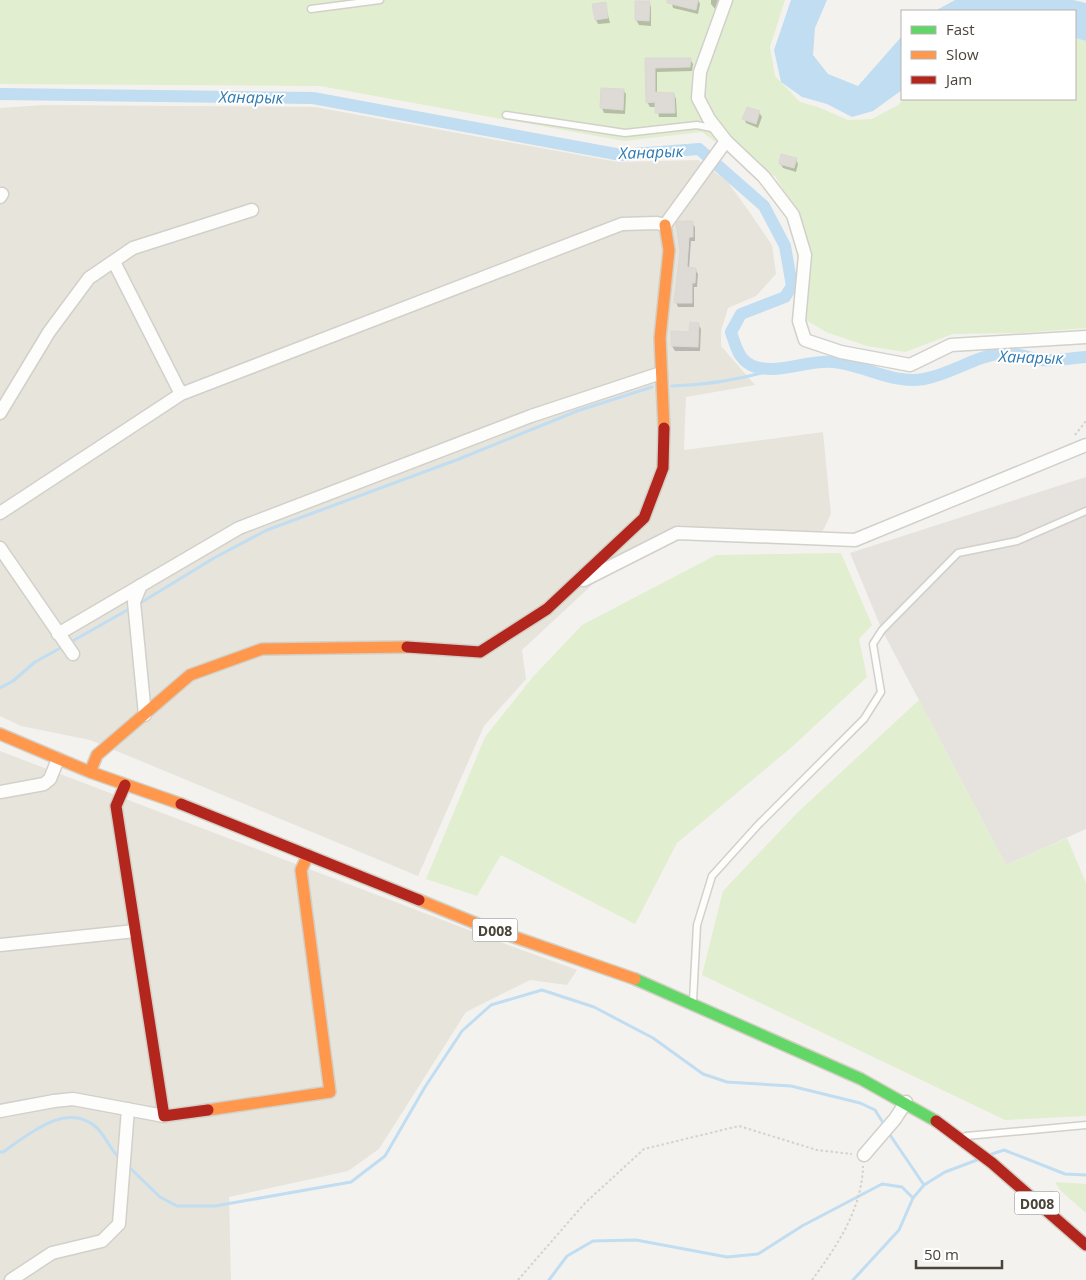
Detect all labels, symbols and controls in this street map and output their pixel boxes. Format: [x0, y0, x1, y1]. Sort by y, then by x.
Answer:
legend [901, 10, 1076, 100]
text: Fast [946, 19, 975, 39]
text: Slow [946, 44, 979, 64]
text: Jam [944, 69, 972, 89]
water label: Ханарык [218, 85, 285, 109]
water label: Ханарык [617, 140, 685, 164]
water label: Ханарык [997, 345, 1065, 369]
road number: D008 [472, 918, 518, 942]
road number: D008 [1014, 1192, 1060, 1214]
scale bar [916, 1238, 1002, 1270]
text: 50 m [924, 1244, 959, 1264]

